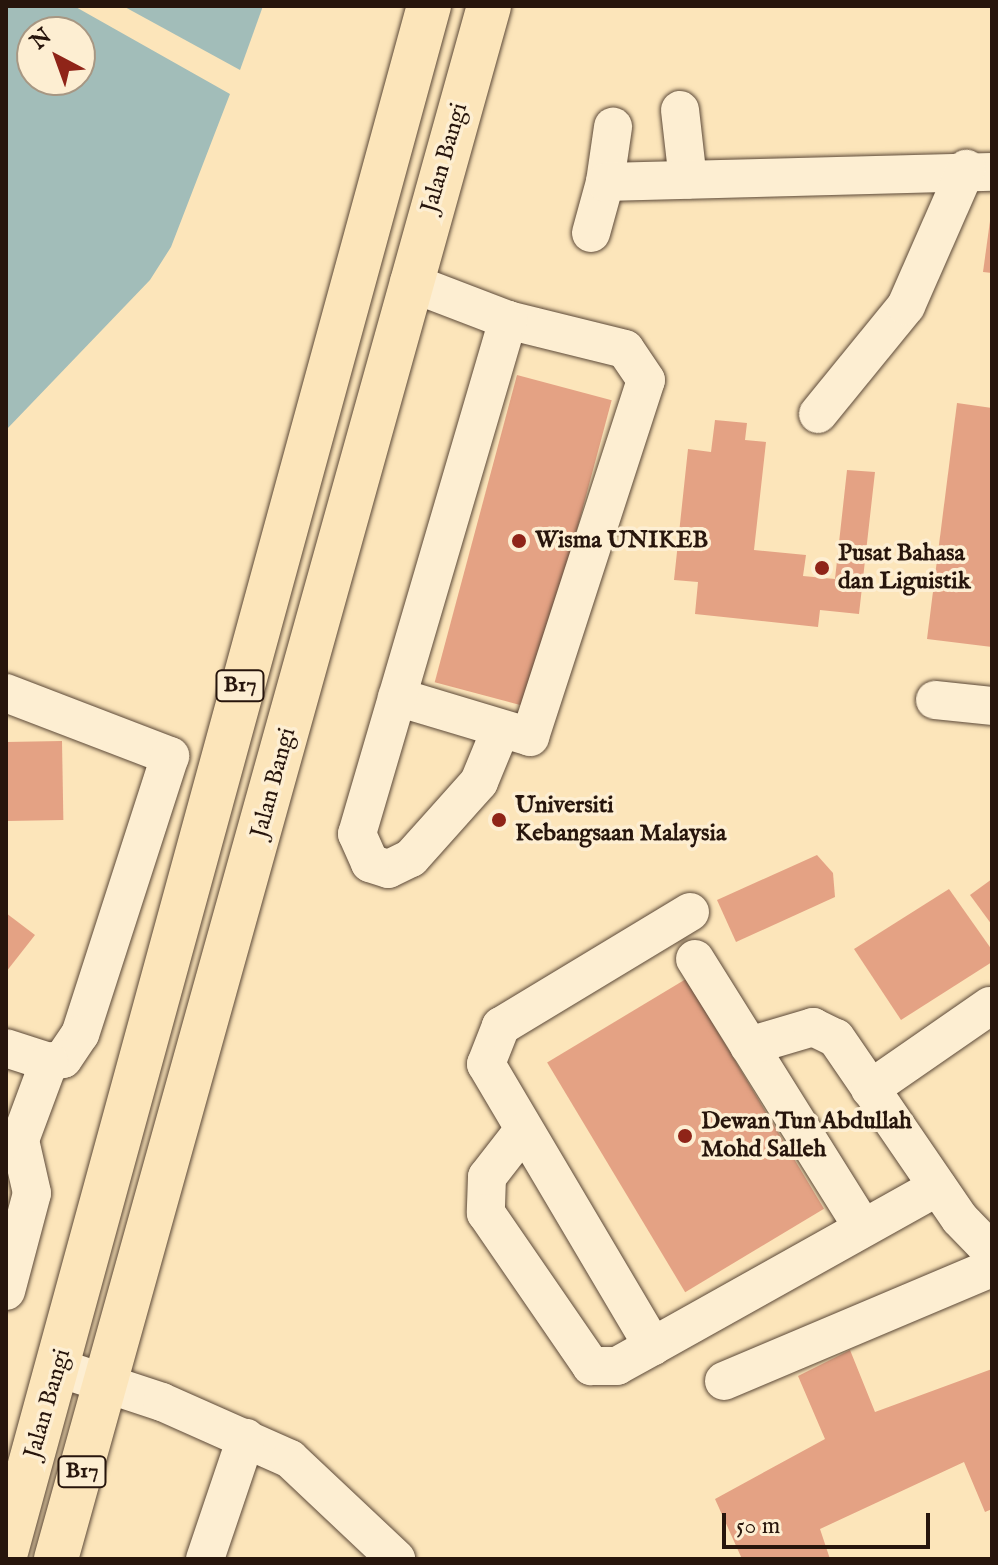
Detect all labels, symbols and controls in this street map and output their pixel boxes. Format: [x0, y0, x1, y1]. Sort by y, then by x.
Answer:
north arrow [16, 16, 96, 96]
text: N [25, 23, 58, 56]
street label: Jalan Bangi [416, 100, 474, 216]
place label: Wisma UNIKEB [535, 527, 708, 555]
marker: Wisma UNIKEB [510, 532, 528, 550]
place label: Pusat Bahasa dan Liguistik [838, 540, 971, 596]
marker: Pusat Bahasa dan Liguistik [813, 559, 831, 577]
road number: B17 [214, 668, 266, 704]
street label: Jalan Bangi [245, 725, 303, 841]
place label: Universiti Kebangsaan Malaysia [515, 792, 726, 848]
marker: Universiti Kebangsaan Malaysia [490, 811, 508, 829]
place label: Dewan Tun Abdullah Mohd Salleh [701, 1108, 912, 1164]
marker: Dewan Tun Abdullah Mohd Salleh [676, 1127, 694, 1145]
street label: Jalan Bangi [19, 1346, 77, 1462]
road number: B17 [56, 1454, 108, 1490]
scale bar [726, 1497, 934, 1547]
text: 50 m [736, 1511, 780, 1542]

